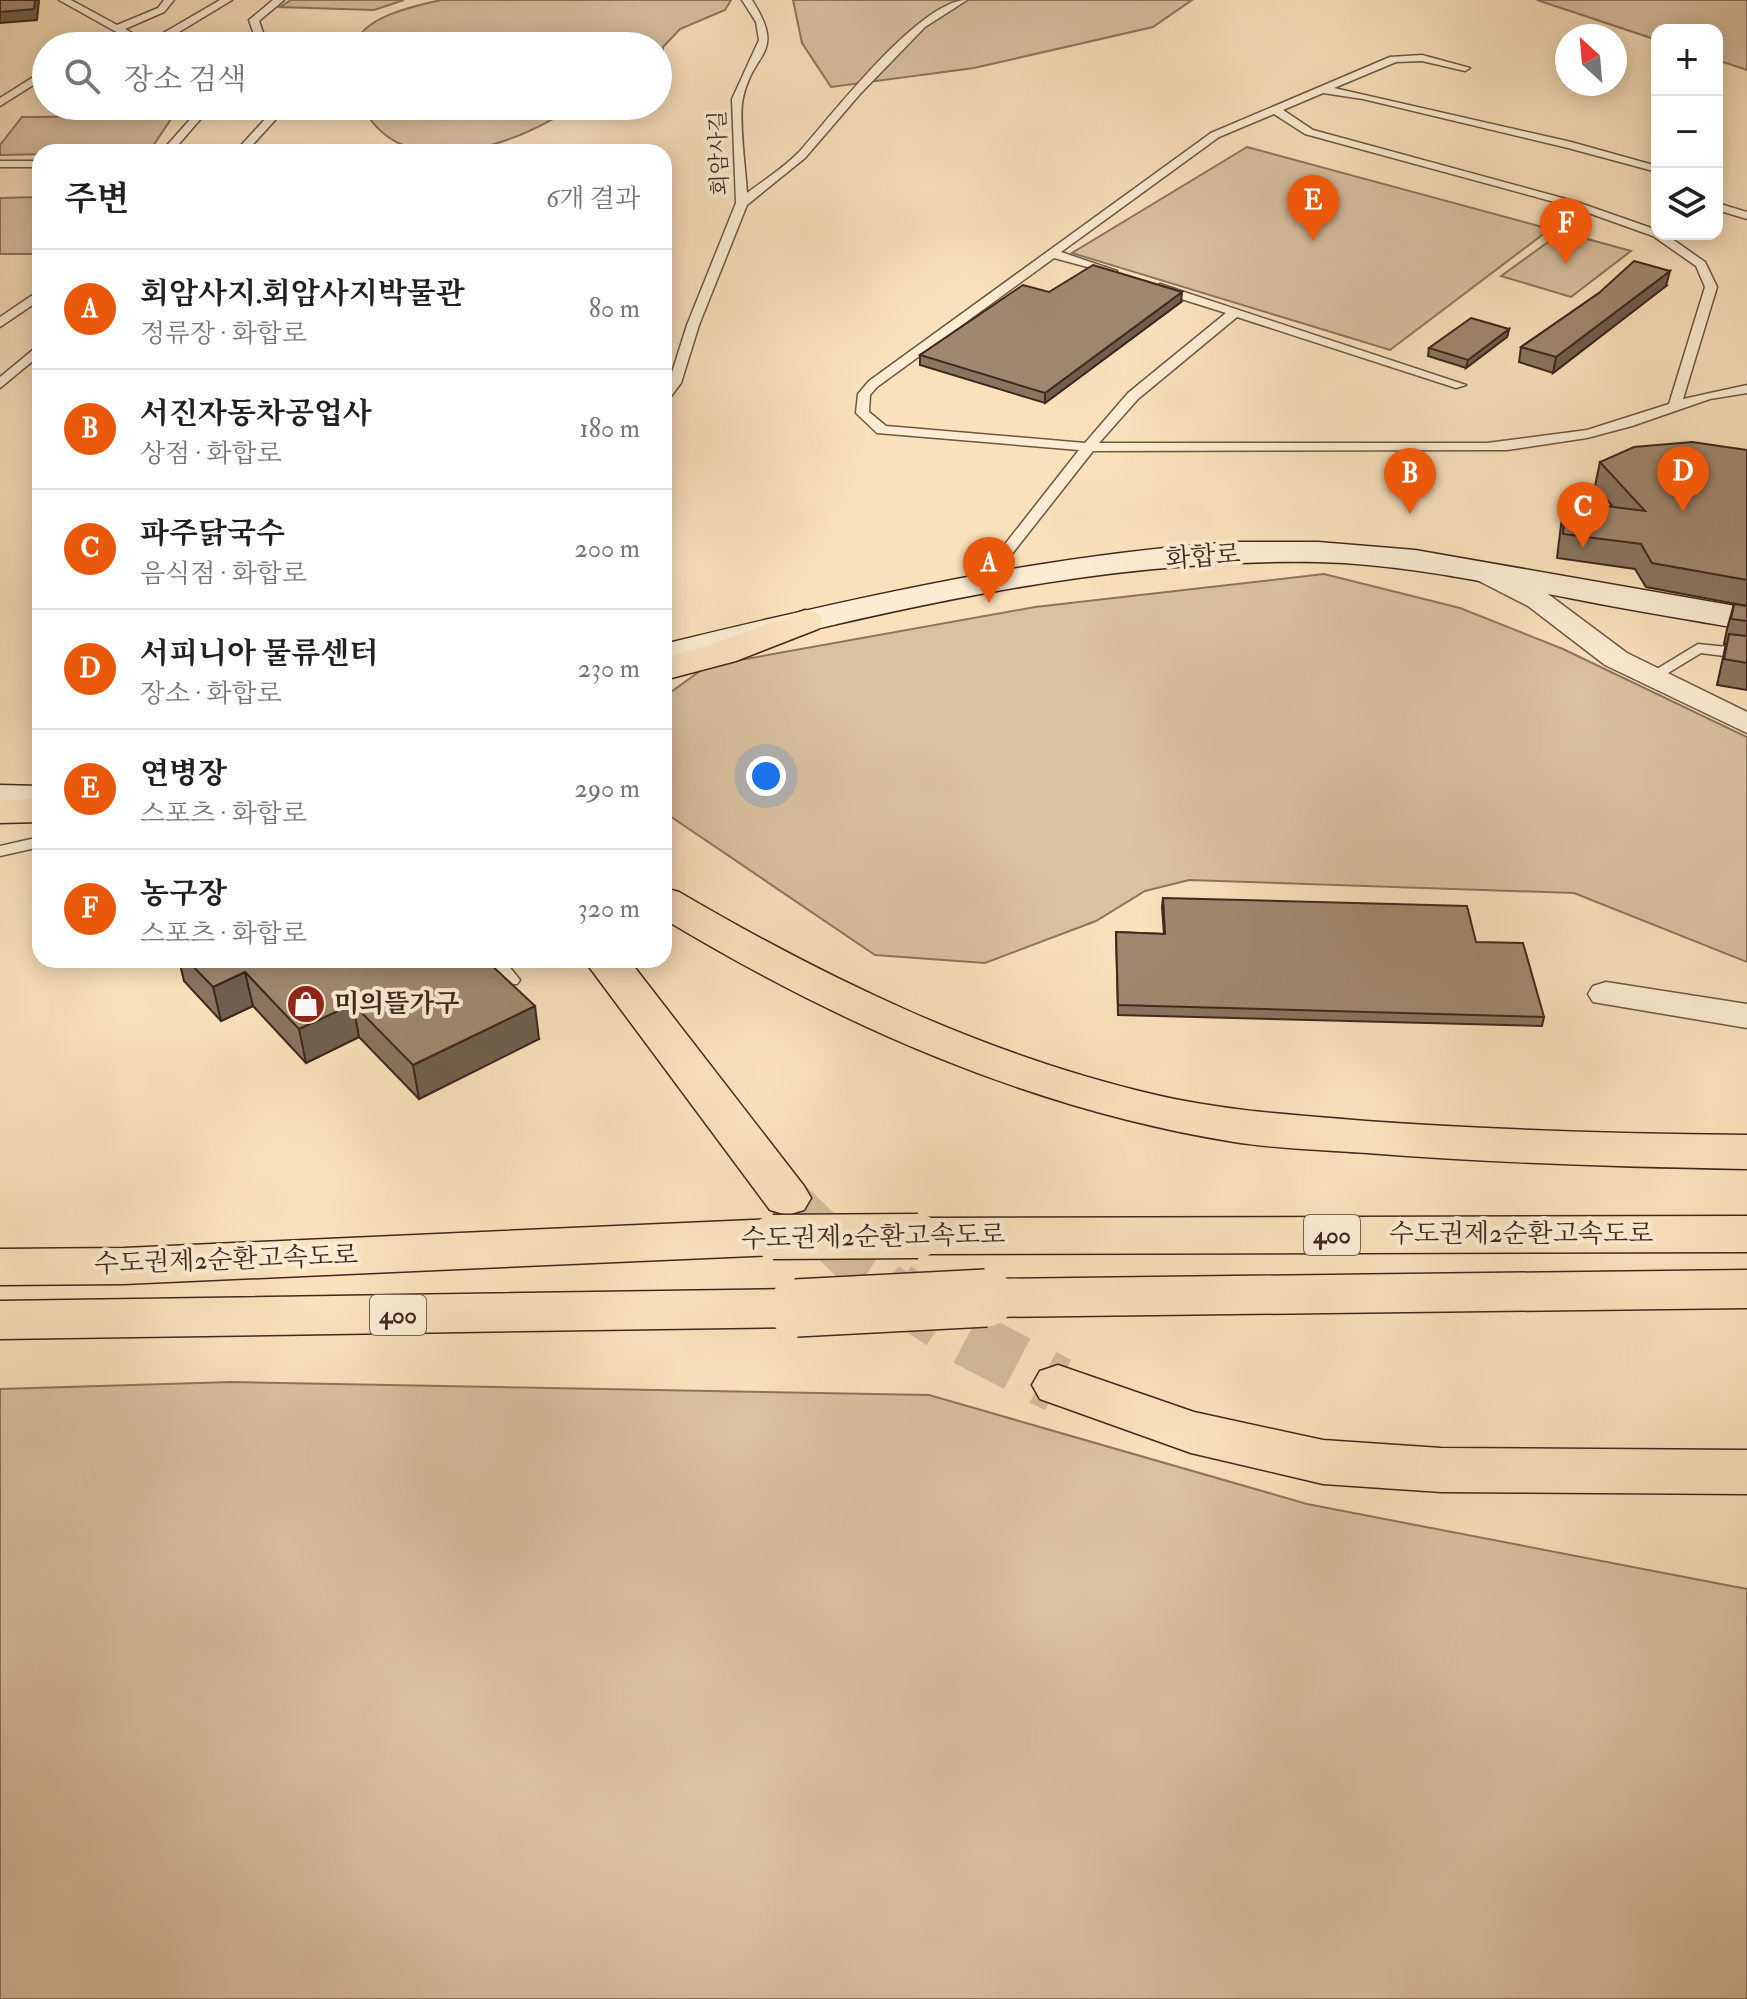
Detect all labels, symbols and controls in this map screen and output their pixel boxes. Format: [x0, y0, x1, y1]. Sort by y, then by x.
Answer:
north arrow [1555, 24, 1627, 96]
map controls [1651, 24, 1723, 240]
button: + [1651, 24, 1723, 96]
search box [32, 32, 672, 120]
icon: search [60, 54, 104, 98]
text: 장소 검색 [124, 61, 246, 98]
button: − [1651, 96, 1723, 168]
street label: 회암사길 [704, 110, 734, 196]
button: layers [1651, 168, 1723, 240]
pin: E [1287, 175, 1339, 241]
text: 주변 [64, 178, 130, 221]
text: 6개 결과 [546, 183, 640, 215]
pin: F [1540, 198, 1592, 264]
text: 회암사지.회암사지박물관 [140, 275, 465, 312]
text: A [82, 293, 98, 325]
text: 80 m [589, 293, 640, 325]
text: 정류장 · 화합로 [140, 318, 307, 350]
text: 서진자동차공업사 [140, 395, 372, 432]
text: B [81, 413, 99, 445]
text: 180 m [580, 413, 640, 445]
text: 상점 · 화합로 [140, 438, 282, 470]
pin: D [1657, 446, 1709, 512]
pin: B [1384, 448, 1436, 514]
pin: C [1557, 482, 1609, 548]
text: 파주닭국수 [140, 515, 285, 552]
text: C [80, 533, 100, 565]
text: 200 m [575, 533, 640, 565]
pin: A [963, 537, 1015, 603]
street label: 화합로 [1164, 538, 1242, 576]
text: 음식점 · 화합로 [140, 558, 307, 590]
text: 서피니아 물류센터 [140, 635, 378, 672]
text: D [79, 653, 101, 685]
text: 230 m [578, 653, 640, 685]
text: 장소 · 화합로 [140, 678, 282, 710]
text: 연병장 [140, 755, 227, 792]
your location [746, 756, 786, 796]
text: E [81, 773, 99, 805]
text: 290 m [575, 773, 640, 805]
text: 스포츠 · 화합로 [140, 798, 307, 830]
text: 농구장 [140, 875, 227, 912]
text: F [82, 893, 98, 925]
text: 320 m [578, 893, 640, 925]
text: 스포츠 · 화합로 [140, 918, 307, 950]
shop icon: 미의뜰가구 [285, 983, 327, 1025]
place label: 미의뜰가구 [334, 988, 460, 1020]
road number: 400 [1304, 1215, 1360, 1255]
street label: 수도권제2순환고속도로 [1389, 1218, 1653, 1250]
street label: 수도권제2순환고속도로 [741, 1219, 1005, 1255]
street label: 수도권제2순환고속도로 [93, 1239, 359, 1281]
road number: 400 [370, 1295, 426, 1335]

